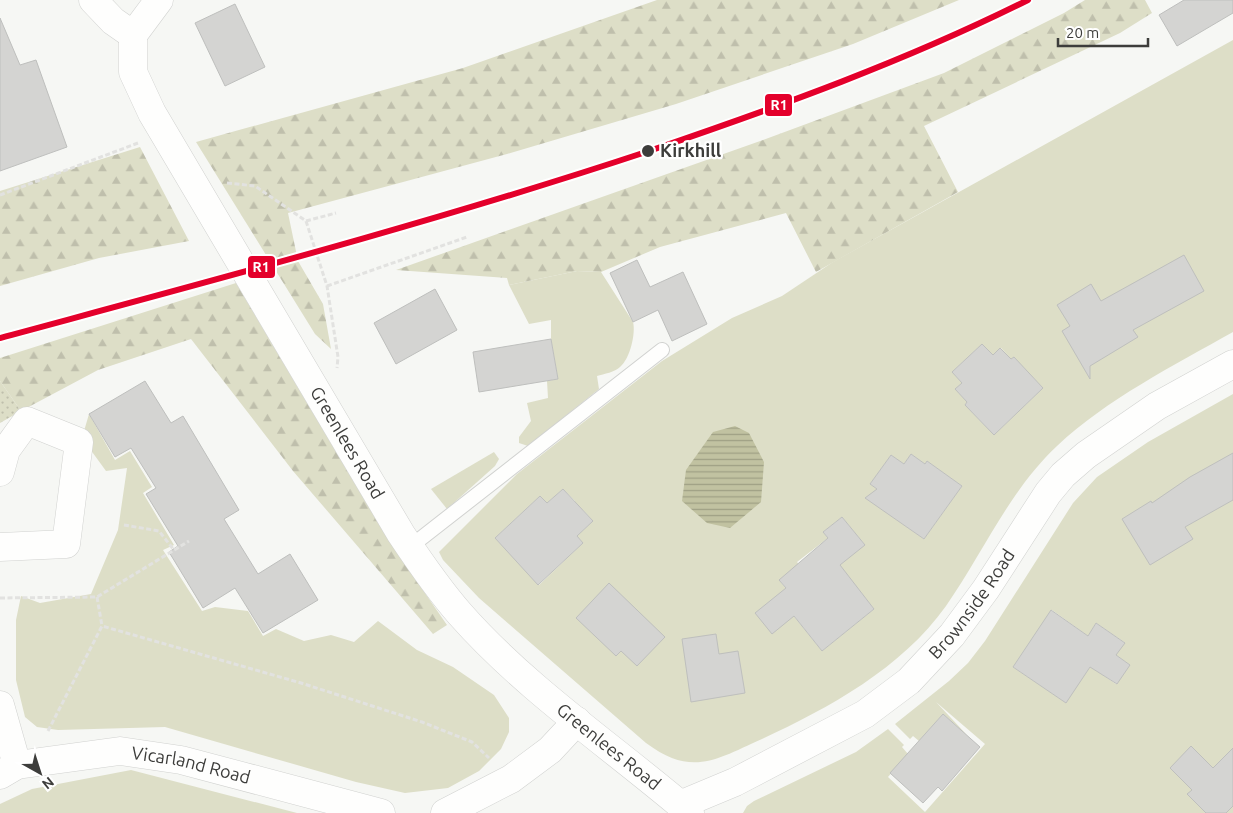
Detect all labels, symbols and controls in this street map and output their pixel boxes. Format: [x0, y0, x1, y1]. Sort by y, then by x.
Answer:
scale bar [1058, 15, 1148, 47]
text: 20 m [1066, 24, 1099, 41]
line badge: R1 [764, 93, 793, 117]
text: R1 [770, 97, 788, 113]
place label: Kirkhill [660, 140, 722, 160]
marker: Kirkhill [640, 143, 656, 159]
line badge: R1 [247, 255, 276, 279]
text: R1 [252, 259, 270, 275]
street label: Greenlees Road [307, 383, 389, 502]
street label: Brownside Road [924, 545, 1018, 662]
street label: Greenlees Road [553, 699, 665, 794]
street label: Vicarland Road [130, 742, 253, 787]
north arrow [15, 748, 65, 798]
text: N [39, 774, 57, 793]

